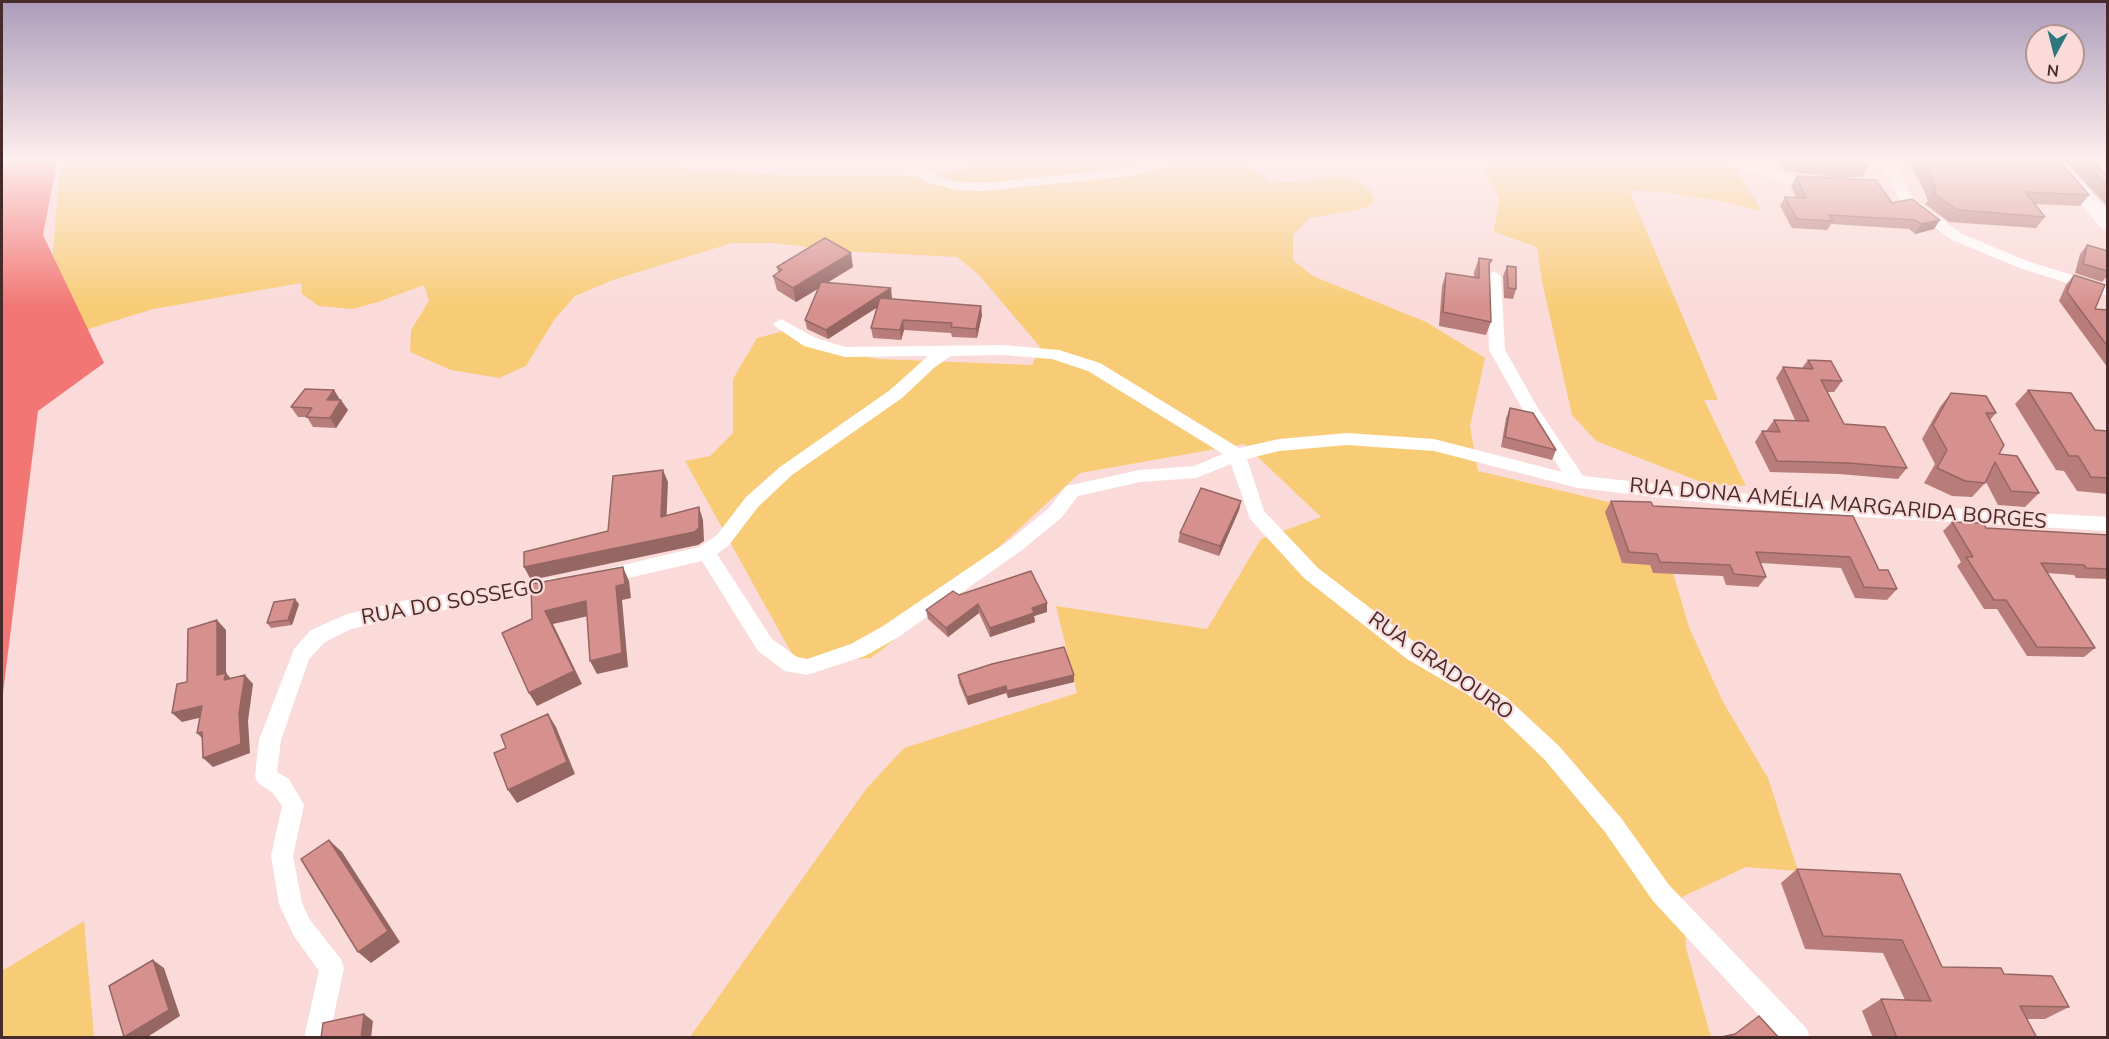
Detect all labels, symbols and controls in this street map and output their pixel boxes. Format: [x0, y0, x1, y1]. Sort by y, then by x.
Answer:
north arrow [2025, 24, 2085, 84]
text: N [2046, 58, 2060, 82]
street label: RUA DONA AMÉLIA MARGARIDA BORGES [1628, 474, 2048, 536]
street label: RUA DO SOSSEGO [360, 574, 546, 632]
street label: RUA GRADOURO [1363, 608, 1517, 726]

